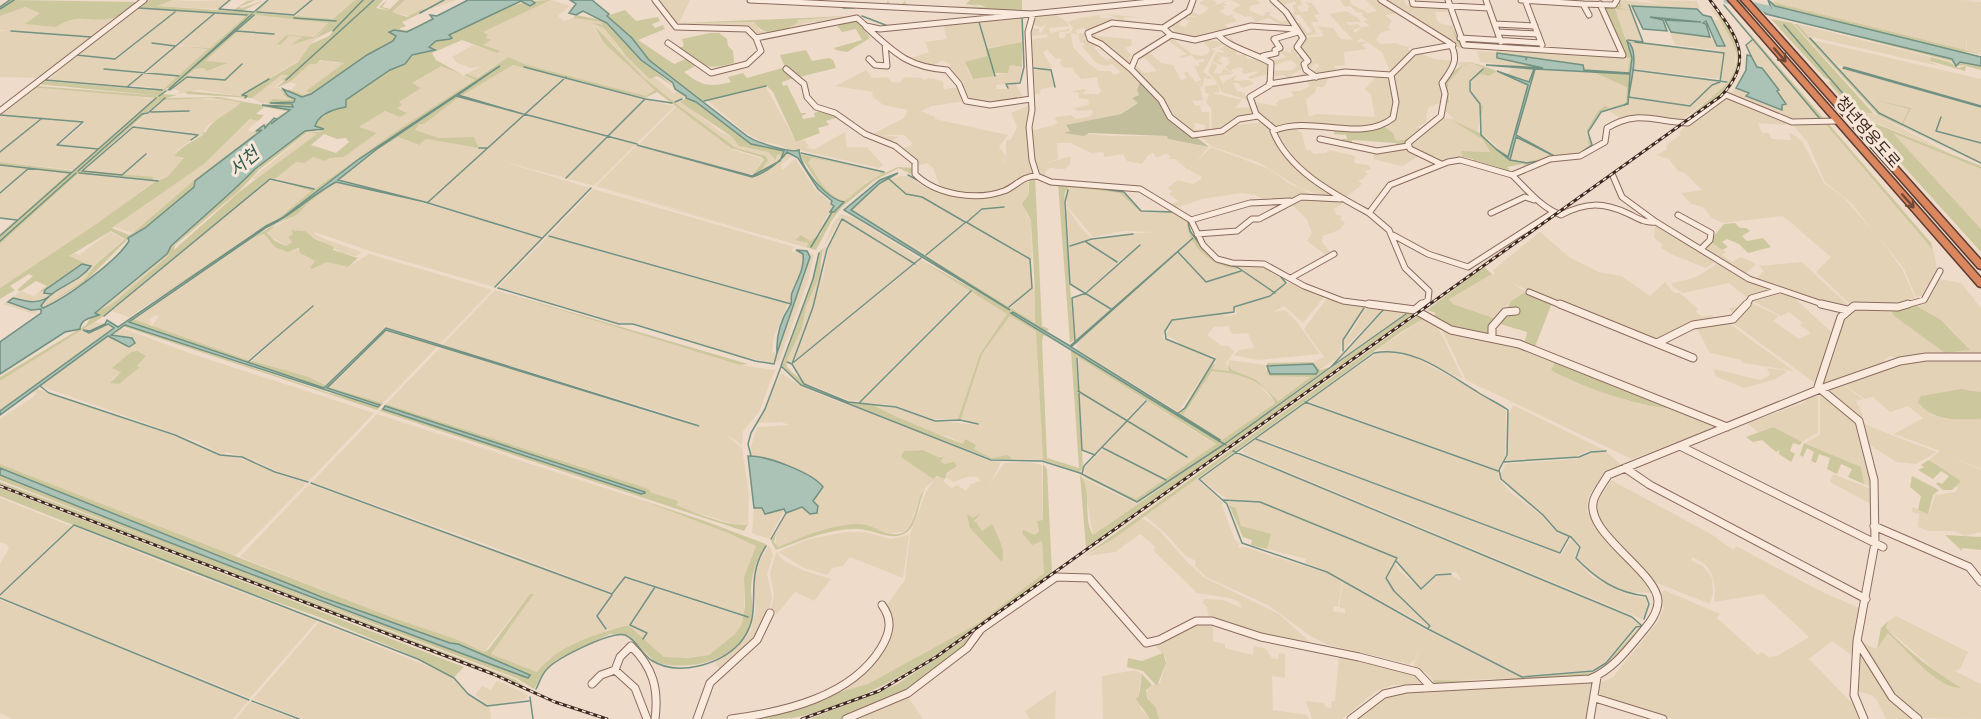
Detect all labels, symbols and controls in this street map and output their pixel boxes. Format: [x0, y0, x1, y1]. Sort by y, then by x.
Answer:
one-way arrow [1773, 47, 1787, 62]
street label: 청년영웅도로 [1832, 92, 1904, 172]
water label: 서천 [224, 141, 266, 181]
one-way arrow [1901, 193, 1915, 208]

